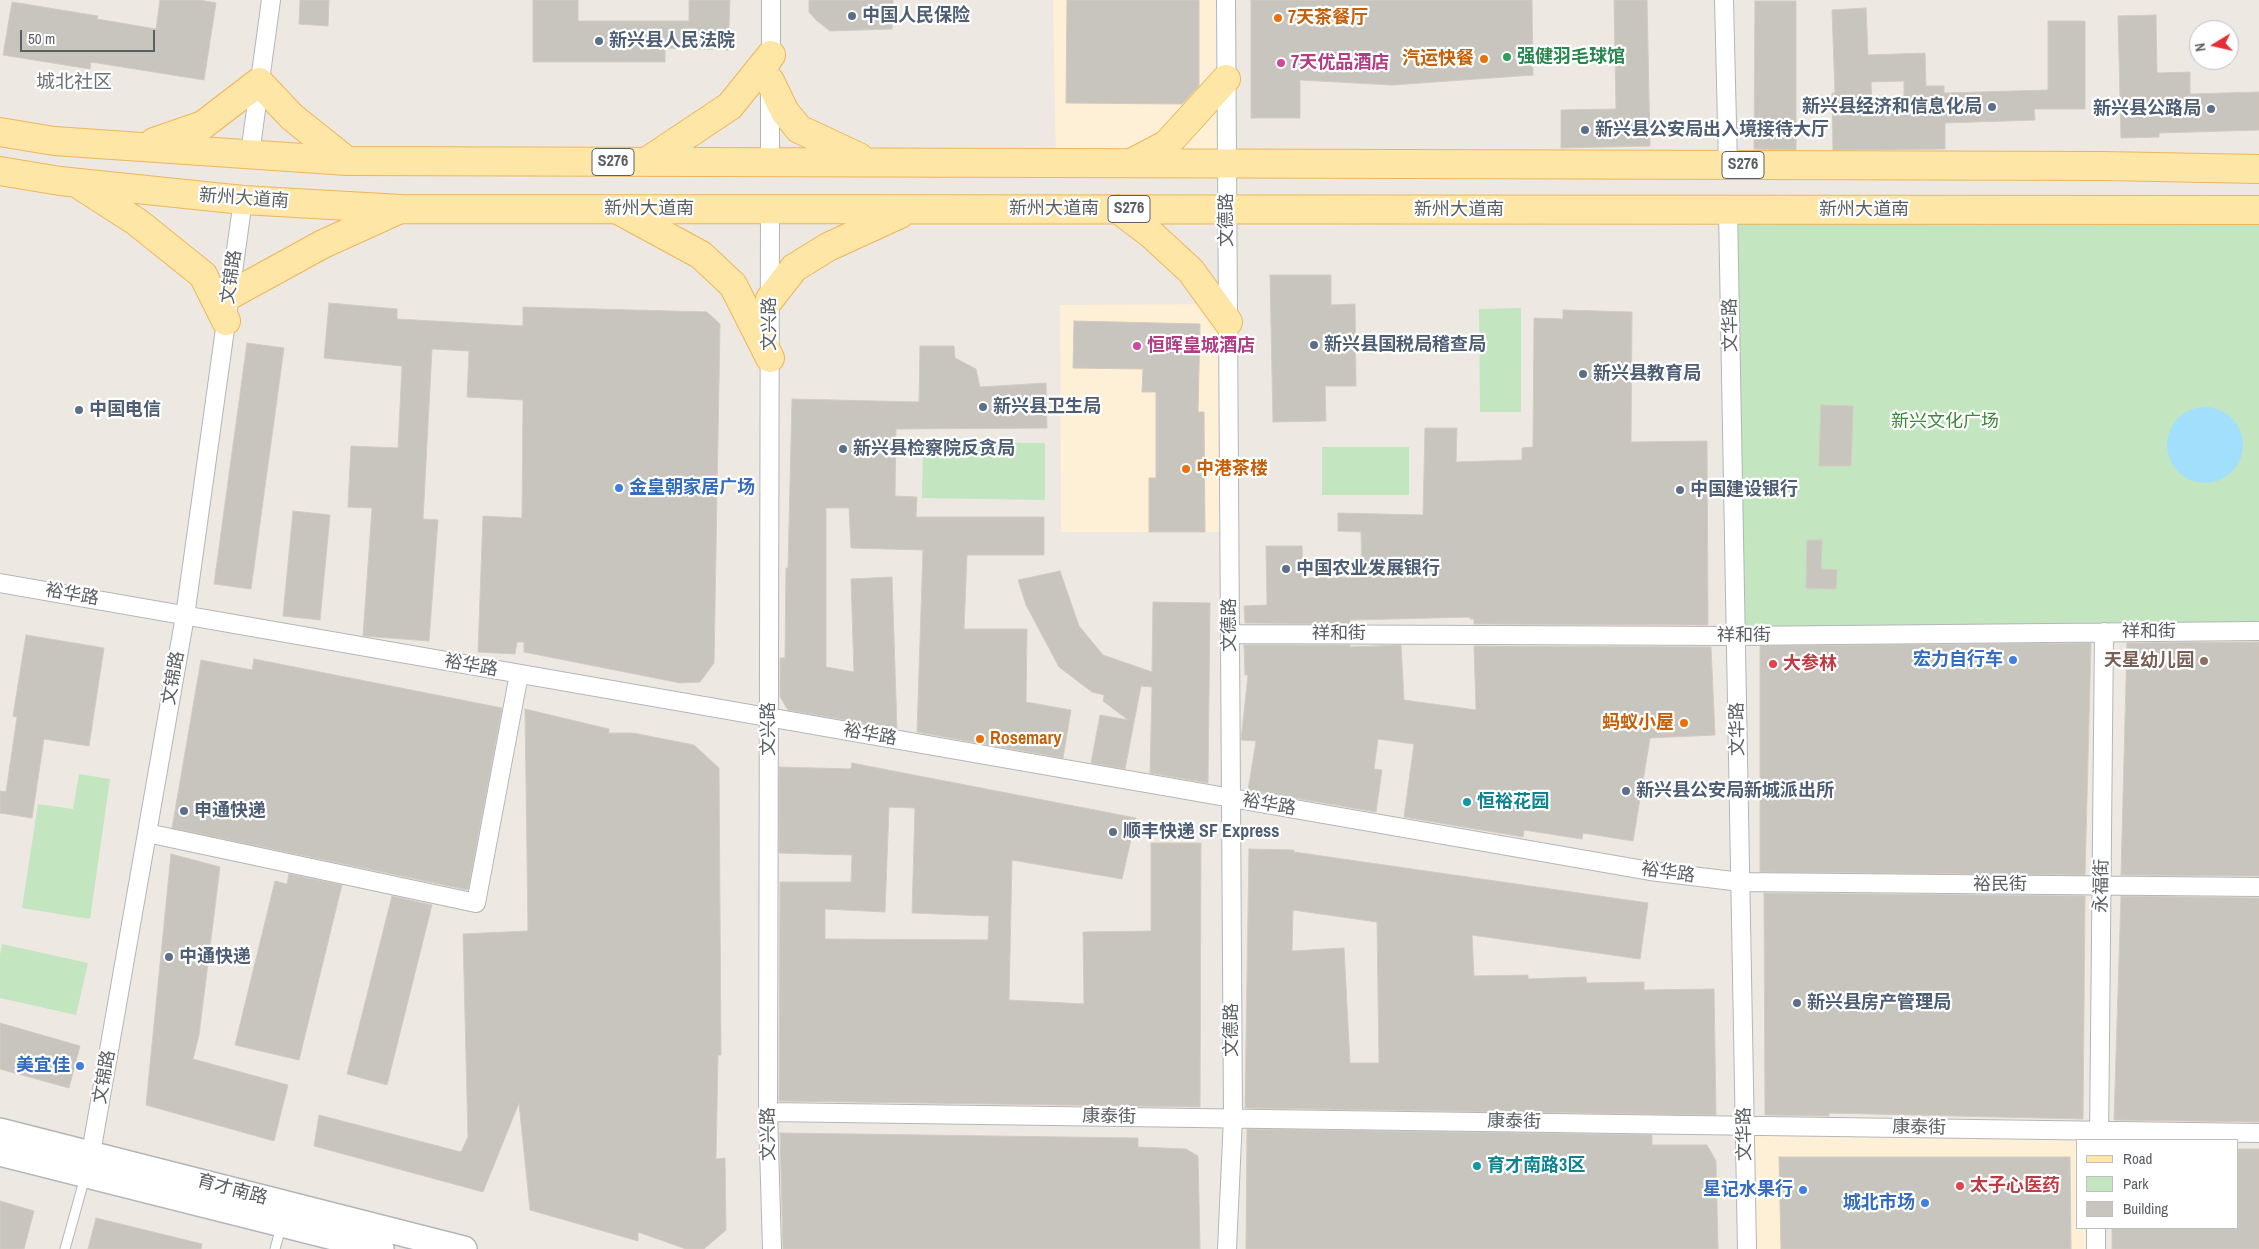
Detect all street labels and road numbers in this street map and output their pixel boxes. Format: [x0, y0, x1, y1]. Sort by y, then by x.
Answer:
road number: S276 [592, 148, 634, 176]
road number: S276 [1722, 152, 1764, 178]
street label: 新州大道南 [198, 185, 290, 213]
street label: 文德路 [1216, 193, 1238, 247]
road number: S276 [1108, 195, 1150, 222]
street label: 新州大道南 [604, 198, 694, 220]
street label: 新州大道南 [1009, 198, 1099, 220]
street label: 新州大道南 [1414, 199, 1504, 221]
street label: 新州大道南 [1819, 199, 1909, 221]
street label: 文锦路 [218, 249, 246, 305]
street label: 文兴路 [759, 297, 781, 351]
street label: 文华路 [1720, 298, 1742, 352]
street label: 裕华路 [44, 580, 100, 610]
street label: 文德路 [1219, 598, 1241, 652]
street label: 祥和街 [2122, 621, 2176, 643]
street label: 祥和街 [1312, 623, 1366, 645]
street label: 祥和街 [1717, 625, 1771, 647]
street label: 文锦路 [159, 650, 189, 706]
street label: 裕华路 [443, 651, 499, 681]
street label: 文兴路 [758, 702, 780, 756]
street label: 文华路 [1727, 702, 1749, 756]
street label: 裕华路 [842, 720, 898, 750]
street label: 裕华路 [1241, 790, 1297, 820]
street label: 裕华路 [1640, 859, 1696, 887]
street label: 永福街 [2091, 859, 2113, 913]
street label: 裕民街 [1973, 874, 2027, 896]
street label: 文德路 [1221, 1003, 1243, 1057]
street label: 文锦路 [90, 1049, 120, 1105]
street label: 康泰街 [1082, 1106, 1136, 1128]
street label: 文兴路 [758, 1107, 780, 1161]
street label: 文华路 [1734, 1107, 1756, 1161]
street label: 康泰街 [1487, 1111, 1541, 1133]
street label: 康泰街 [1892, 1117, 1946, 1139]
street label: 育才南路 [194, 1170, 270, 1210]

